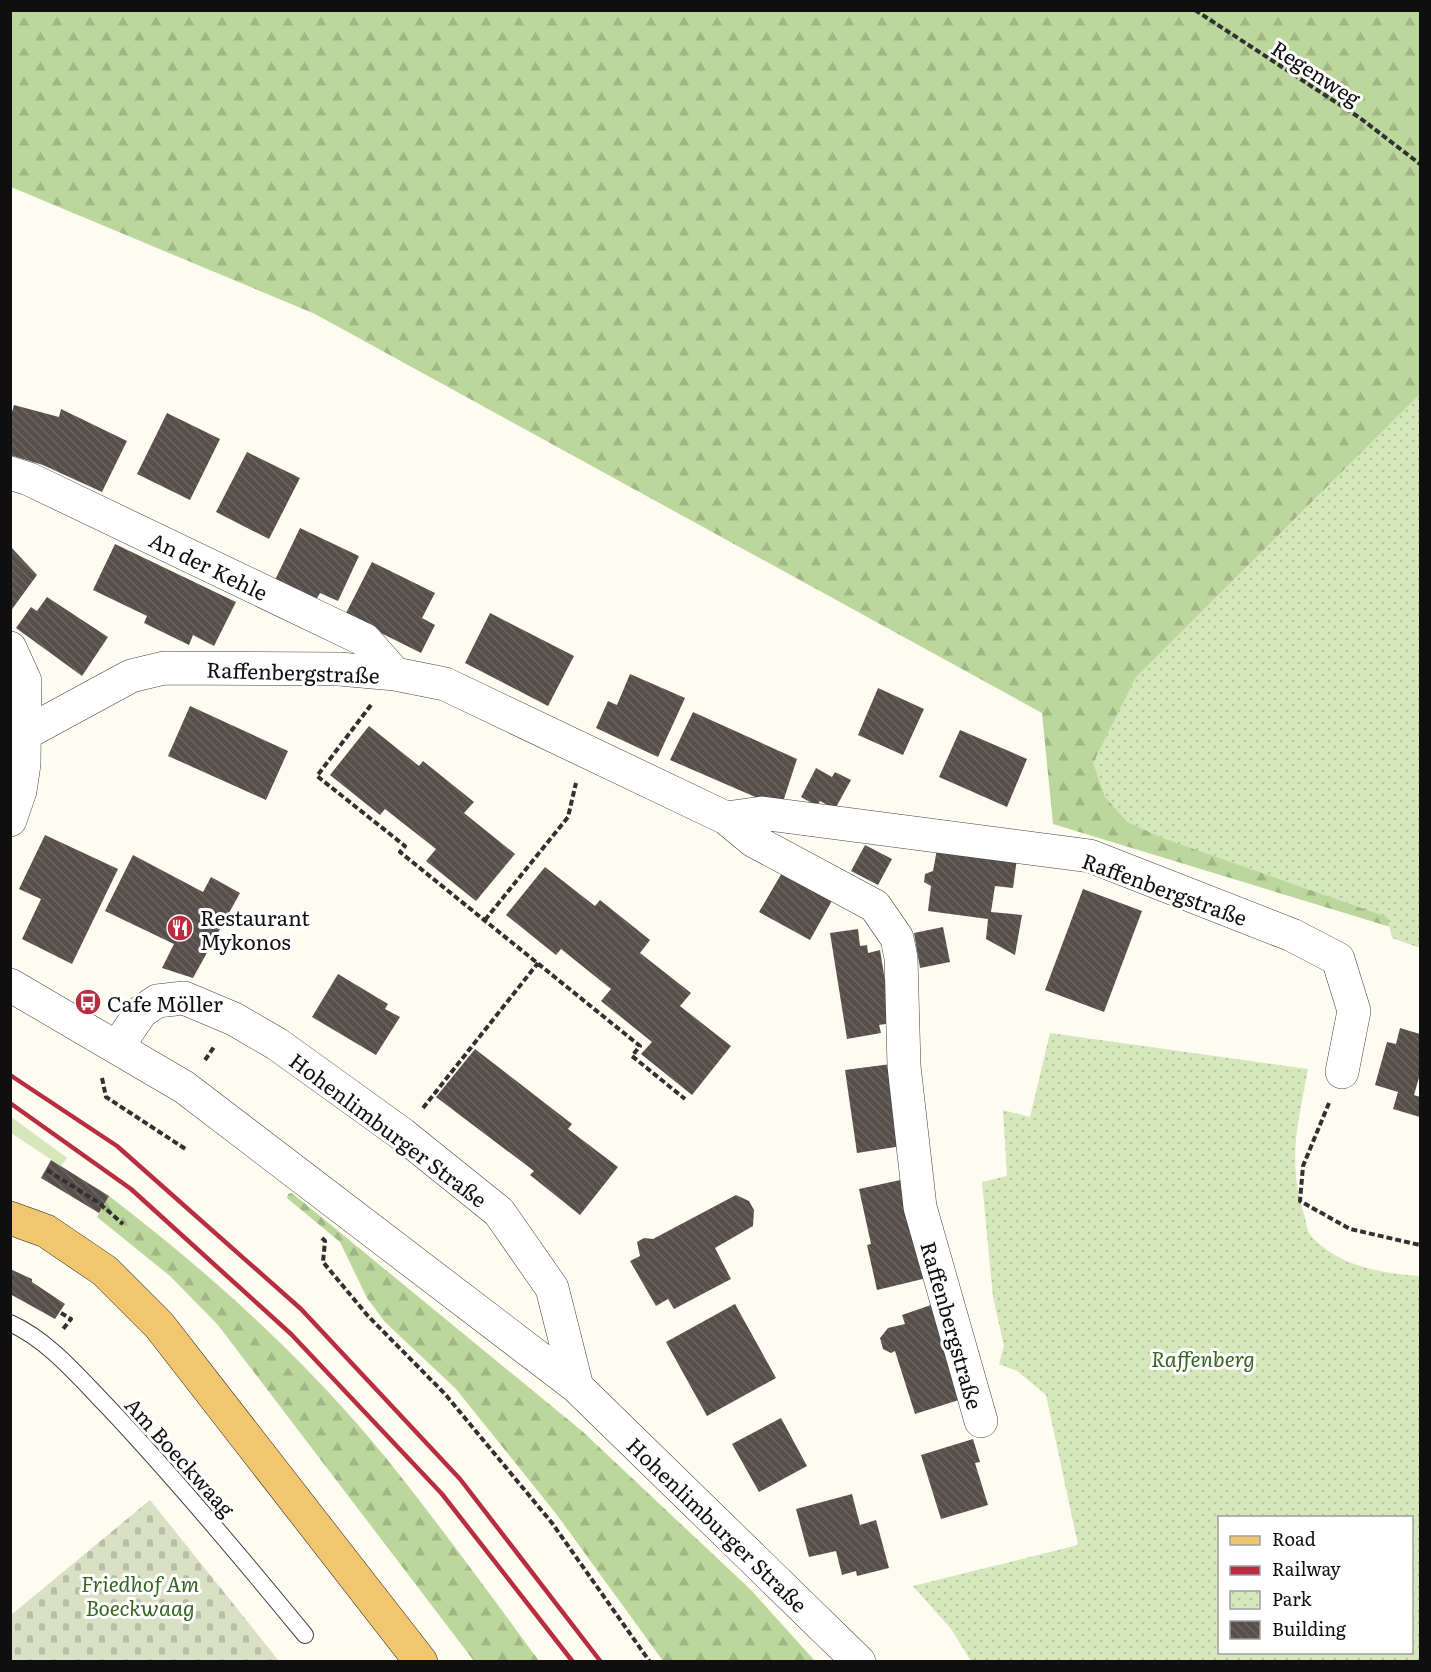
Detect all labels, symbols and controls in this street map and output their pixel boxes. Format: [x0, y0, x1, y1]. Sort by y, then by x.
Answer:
street label: Regenweg [1266, 32, 1368, 113]
street label: An der Kehle [145, 523, 273, 607]
street label: Raffenbergstraße [206, 652, 380, 690]
street label: Raffenbergstraße [1078, 844, 1252, 932]
place label: Restaurant Mykonos [200, 901, 310, 956]
restaurant icon: Restaurant Mykonos [165, 913, 195, 943]
bus stop icon: Cafe Möller [73, 987, 103, 1017]
place label: Cafe Möller [107, 987, 223, 1018]
street label: Hohenlimburger Straße [284, 1044, 494, 1214]
street label: Raffenbergstraße [914, 1237, 992, 1413]
park label: Raffenberg [1151, 1342, 1255, 1373]
street label: Am Boeckwaag [119, 1389, 243, 1523]
street label: Hohenlimburger Straße [621, 1429, 815, 1619]
legend [1218, 1516, 1413, 1654]
text: Road [1272, 1525, 1316, 1552]
text: Railway [1272, 1555, 1341, 1582]
park label: Friedhof Am Boeckwaag [81, 1567, 200, 1622]
text: Park [1272, 1585, 1313, 1612]
text: Building [1272, 1615, 1347, 1642]

